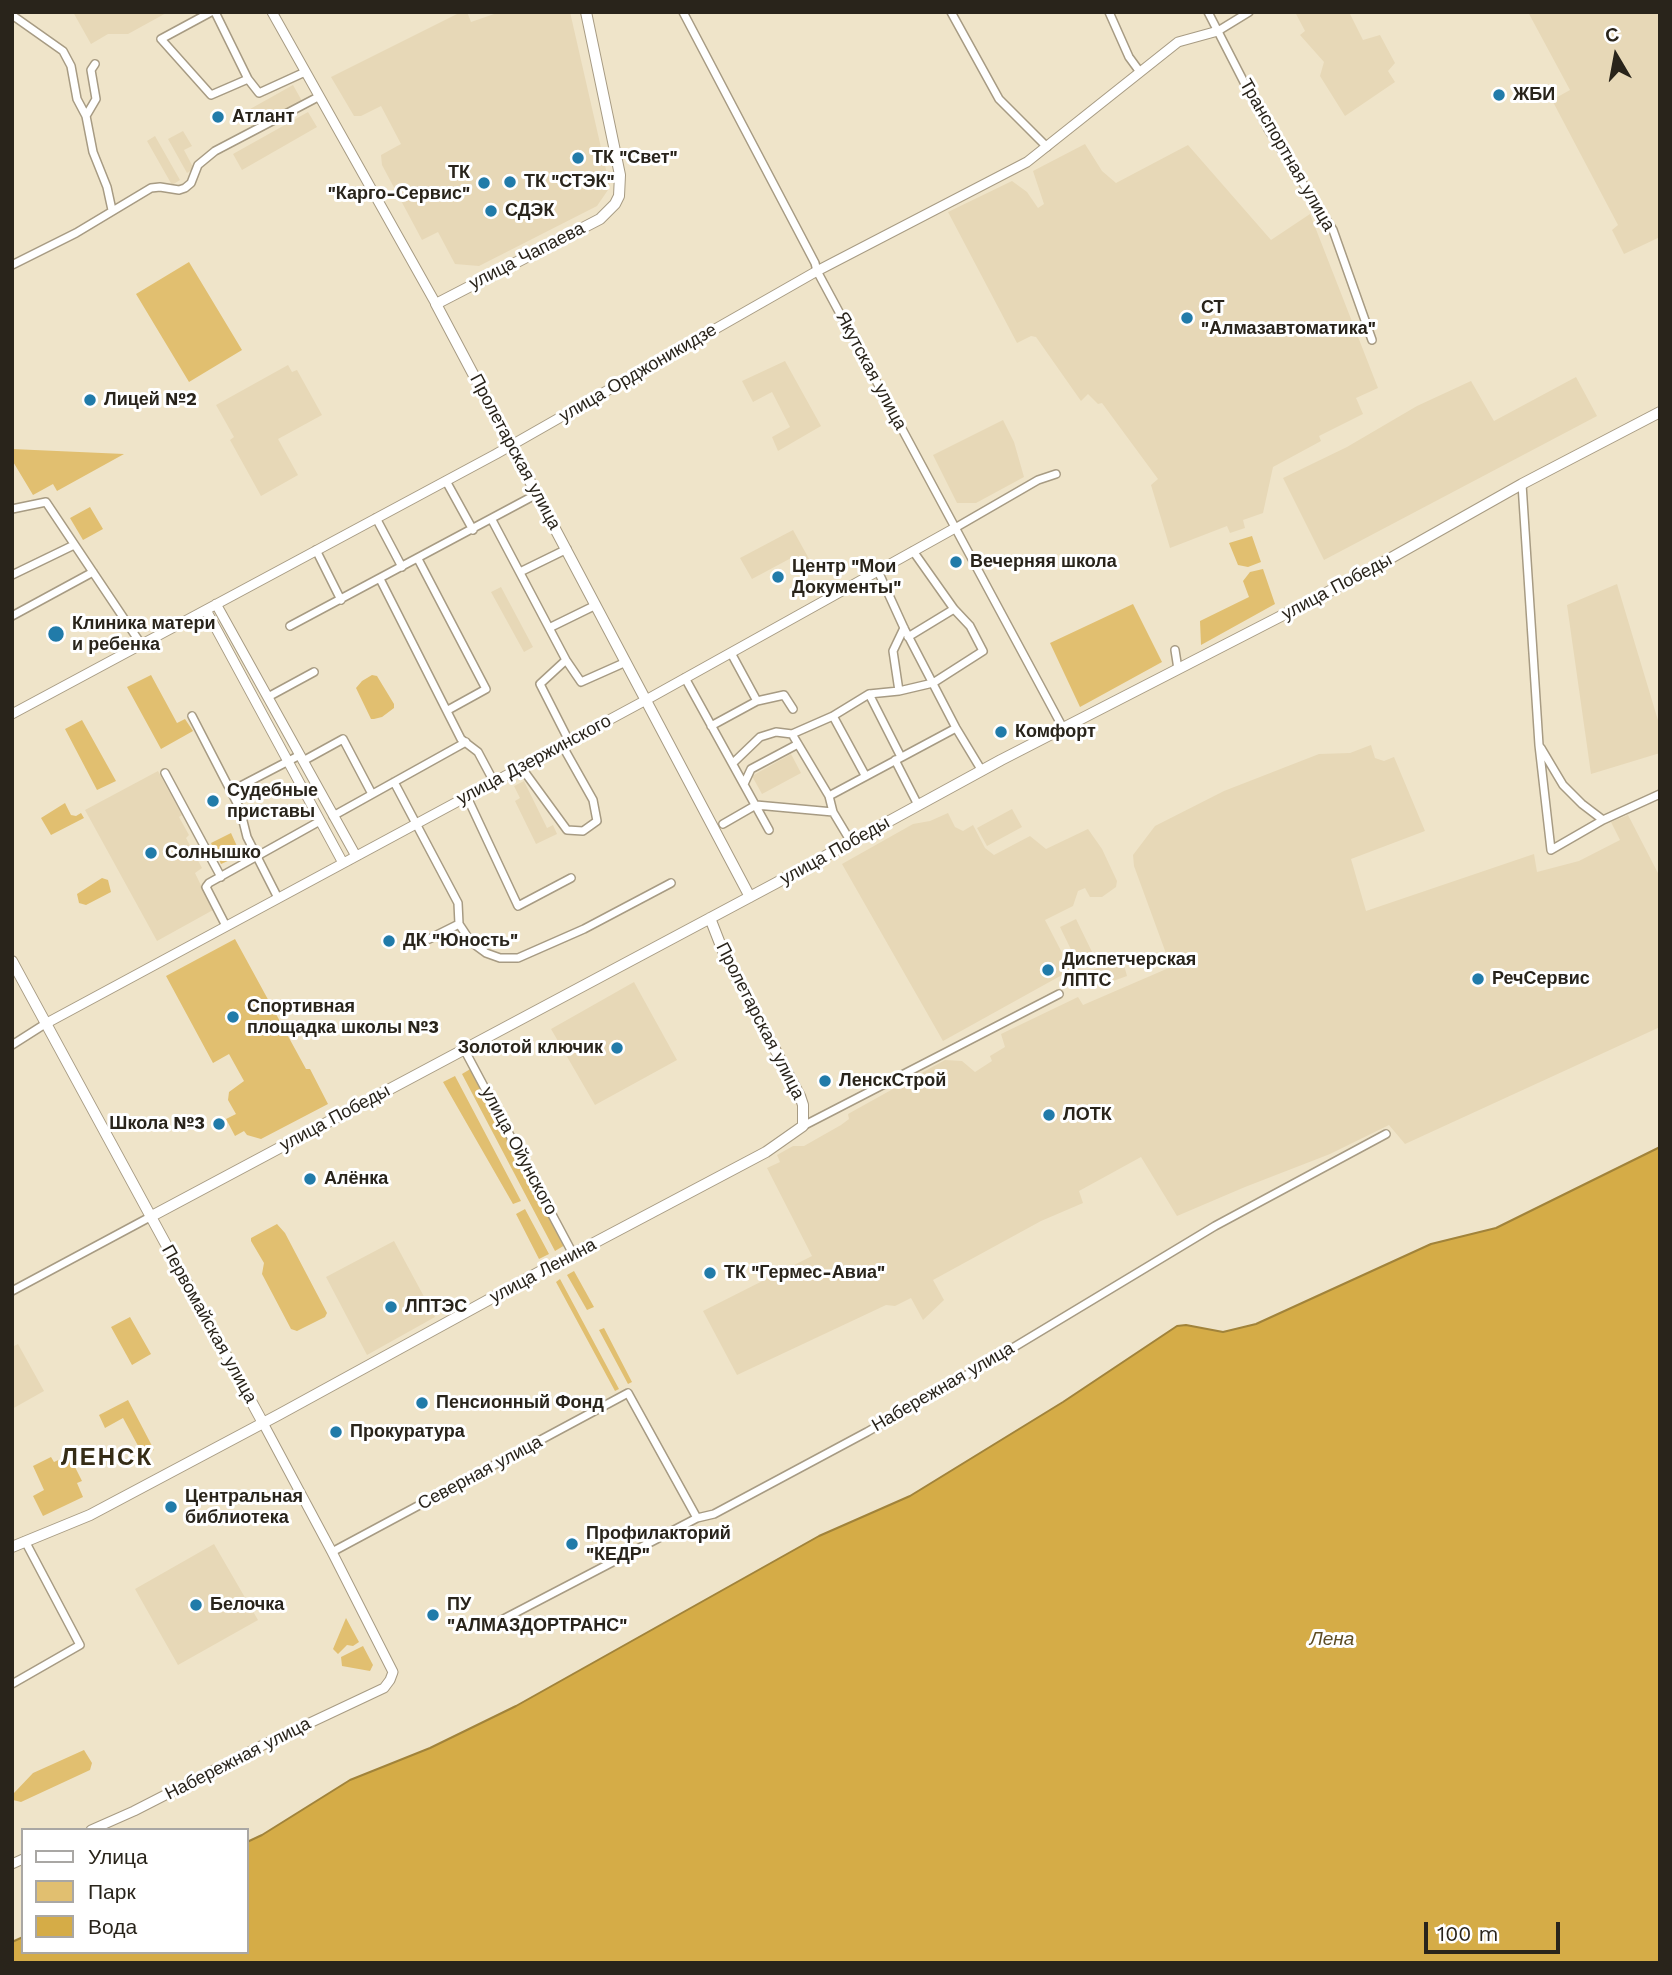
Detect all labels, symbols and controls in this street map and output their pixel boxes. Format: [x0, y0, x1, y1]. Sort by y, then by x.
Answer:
north arrow [1581, 21, 1651, 91]
text: С [1603, 22, 1621, 47]
street label: Транспортная улица [1235, 75, 1339, 235]
place label: ЖБИ [1513, 84, 1555, 106]
marker: ЖБИ [1491, 87, 1507, 103]
place label: Атлант [232, 106, 294, 128]
marker: Атлант [210, 109, 226, 125]
place label: ТК "Свет" [592, 147, 678, 169]
marker: ТК "Свет" [570, 150, 586, 166]
place label: ТК "Карго-Сервис" [328, 162, 470, 204]
place label: ТК "СТЭК" [524, 171, 615, 193]
marker: ТК "СТЭК" [502, 174, 518, 190]
marker: ТК "Карго-Сервис" [476, 175, 492, 191]
place label: СДЭК [505, 200, 554, 222]
marker: СДЭК [483, 203, 499, 219]
street label: улица Чапаева [466, 218, 588, 294]
place label: СТ "Алмазавтоматика" [1201, 297, 1376, 340]
street label: Якутская улица [831, 308, 911, 434]
marker: СТ "Алмазавтоматика" [1179, 310, 1195, 326]
street label: улица Орджоникидзе [555, 319, 721, 427]
street label: Пролетарская улица [465, 370, 565, 534]
place label: Лицей №2 [104, 389, 197, 411]
marker: Лицей №2 [82, 392, 98, 408]
street label: улица Победы [1278, 549, 1396, 625]
place label: Вечерняя школа [970, 551, 1117, 573]
marker: Вечерняя школа [948, 554, 964, 570]
place label: Центр "Мои Документы" [792, 556, 901, 598]
marker: Центр "Мои Документы" [770, 569, 786, 585]
place label: Клиника матери и ребенка [72, 613, 216, 656]
marker: Клиника матери и ребенка [46, 624, 66, 644]
street label: улица Дзержинского [453, 710, 615, 810]
place label: Комфорт [1015, 721, 1096, 743]
marker: Комфорт [993, 724, 1009, 740]
place label: Судебные приставы [227, 780, 318, 822]
marker: Судебные приставы [205, 793, 221, 809]
street label: улица Победы [777, 812, 893, 890]
place label: Солнышко [165, 842, 261, 864]
marker: Солнышко [143, 845, 159, 861]
place label: ДК "Юность" [403, 930, 518, 952]
marker: ДК "Юность" [381, 933, 397, 949]
street label: Пролетарская улица [711, 939, 809, 1103]
place label: Диспетчерская ЛПТС [1062, 949, 1196, 992]
marker: Диспетчерская ЛПТС [1040, 962, 1056, 978]
place label: РечСервис [1492, 968, 1590, 990]
marker: РечСервис [1470, 971, 1486, 987]
place label: Спортивная площадка школы №3 [247, 996, 439, 1038]
marker: Спортивная площадка школы №3 [225, 1009, 241, 1025]
place label: Золотой ключик [458, 1037, 603, 1059]
marker: Золотой ключик [609, 1040, 625, 1056]
place label: ЛенскСтрой [839, 1070, 946, 1092]
marker: ЛенскСтрой [817, 1073, 833, 1089]
street label: улица Победы [276, 1080, 394, 1156]
street label: улица Ойунского [476, 1083, 562, 1219]
place label: ЛОТК [1063, 1104, 1112, 1126]
marker: ЛОТК [1041, 1107, 1057, 1123]
place label: Школа №3 [109, 1113, 205, 1135]
marker: Школа №3 [211, 1116, 227, 1132]
place label: Алёнка [324, 1168, 388, 1190]
marker: Алёнка [302, 1171, 318, 1187]
street label: улица Ленина [486, 1234, 600, 1308]
street label: Первомайская улица [157, 1241, 261, 1407]
place label: ТК "Гермес-Авиа" [724, 1262, 885, 1284]
marker: ТК "Гермес-Авиа" [702, 1265, 718, 1281]
place label: ЛПТЭС [405, 1296, 467, 1318]
marker: ЛПТЭС [383, 1299, 399, 1315]
street label: Набережная улица [868, 1338, 1018, 1436]
place label: Пенсионный Фонд [436, 1392, 604, 1414]
marker: Пенсионный Фонд [414, 1395, 430, 1411]
place label: Прокуратура [350, 1421, 465, 1443]
marker: Прокуратура [328, 1424, 344, 1440]
street label: Северная улица [414, 1431, 546, 1515]
district label: ЛЕНСК [62, 1444, 152, 1472]
place label: Центральная библиотека [185, 1486, 303, 1528]
marker: Центральная библиотека [163, 1499, 179, 1515]
place label: Профилакторий "КЕДР" [586, 1523, 731, 1566]
marker: Профилакторий "КЕДР" [564, 1536, 580, 1552]
place label: Белочка [210, 1594, 284, 1616]
place label: ПУ "АЛМАЗДОРТРАНС" [447, 1594, 627, 1636]
marker: Белочка [188, 1597, 204, 1613]
marker: ПУ "АЛМАЗДОРТРАНС" [425, 1607, 441, 1623]
water label: Лена [1310, 1628, 1354, 1650]
street label: Набережная улица [162, 1713, 314, 1805]
legend [21, 1828, 248, 1954]
text: Улица [88, 1844, 148, 1869]
text: Парк [88, 1879, 136, 1904]
scale bar [1427, 1909, 1564, 1953]
text: Вода [88, 1914, 137, 1939]
text: 100 m [1437, 1921, 1499, 1946]

